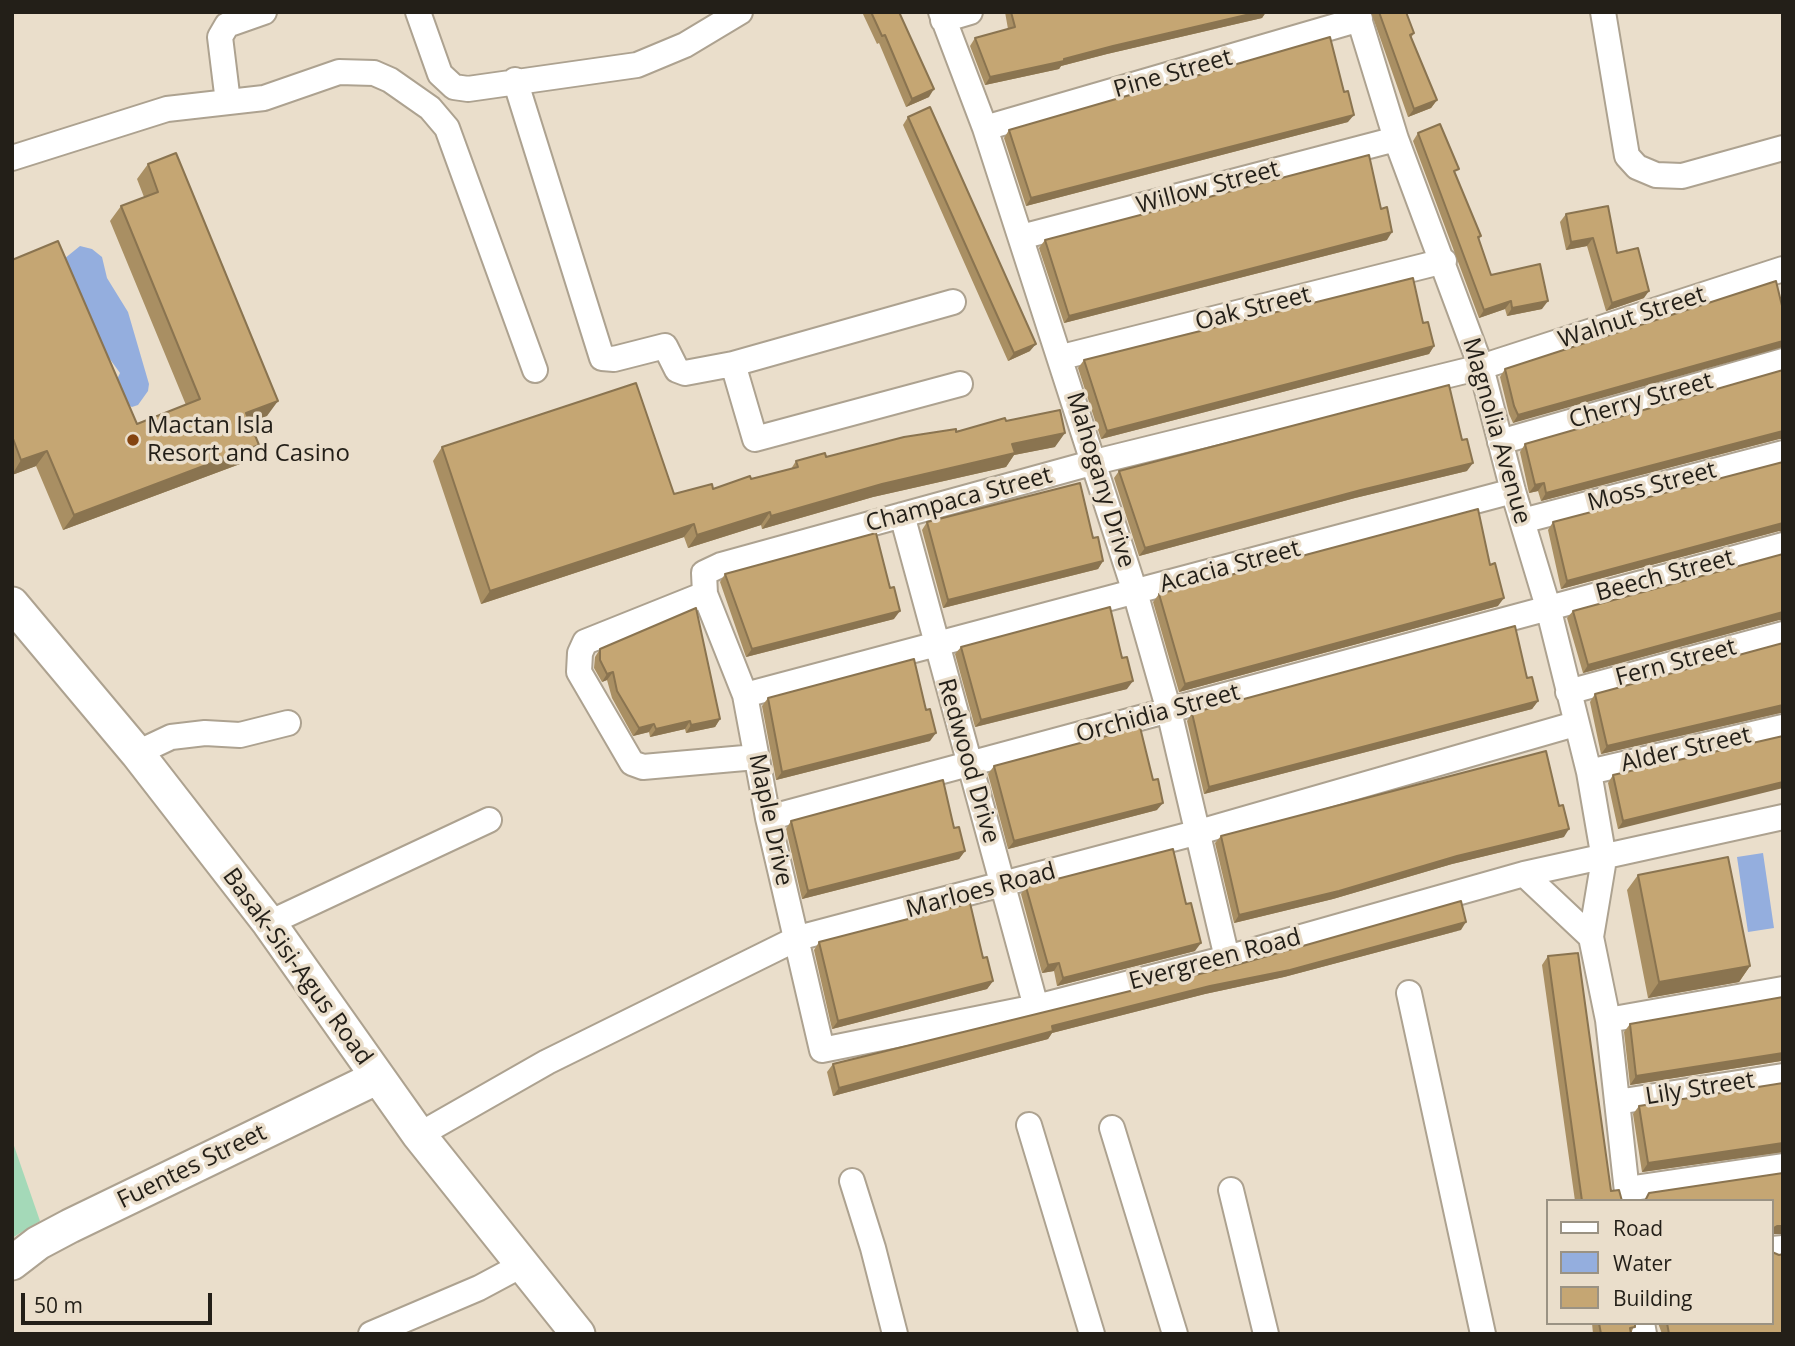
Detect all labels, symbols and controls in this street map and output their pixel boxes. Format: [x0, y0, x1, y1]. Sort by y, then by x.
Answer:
street label: Pine Street [1110, 43, 1236, 105]
street label: Willow Street [1133, 155, 1283, 221]
street label: Oak Street [1192, 281, 1314, 337]
street label: Walnut Street [1555, 281, 1709, 355]
street label: Magnolia Avenue [1456, 335, 1536, 527]
street label: Cherry Street [1566, 367, 1716, 435]
street label: Mahogany Drive [1060, 389, 1140, 571]
place label: Mactan Isla Resort and Casino [147, 412, 350, 468]
marker: Mactan Isla Resort and Casino [125, 432, 141, 448]
street label: Moss Street [1584, 456, 1720, 518]
street label: Champaca Street [863, 461, 1055, 539]
street label: Acacia Street [1157, 534, 1303, 600]
street label: Beech Street [1593, 544, 1737, 608]
street label: Fern Street [1613, 633, 1739, 693]
street label: Redwood Drive [931, 675, 1005, 847]
street label: Orchidia Street [1073, 678, 1243, 750]
street label: Alder Street [1618, 721, 1754, 779]
street label: Maple Drive [742, 751, 798, 889]
street label: Marloes Road [903, 857, 1059, 925]
street label: Basak-Sisi-Agus Road [216, 863, 378, 1071]
street label: Evergreen Road [1126, 923, 1304, 997]
street label: Lily Street [1643, 1066, 1757, 1112]
street label: Fuentes Street [113, 1119, 271, 1215]
legend [1546, 1199, 1774, 1325]
text: Road [1613, 1214, 1663, 1242]
text: Water [1613, 1249, 1672, 1277]
scale bar [24, 1280, 215, 1324]
text: Building [1613, 1284, 1692, 1312]
text: 50 m [34, 1291, 83, 1319]

